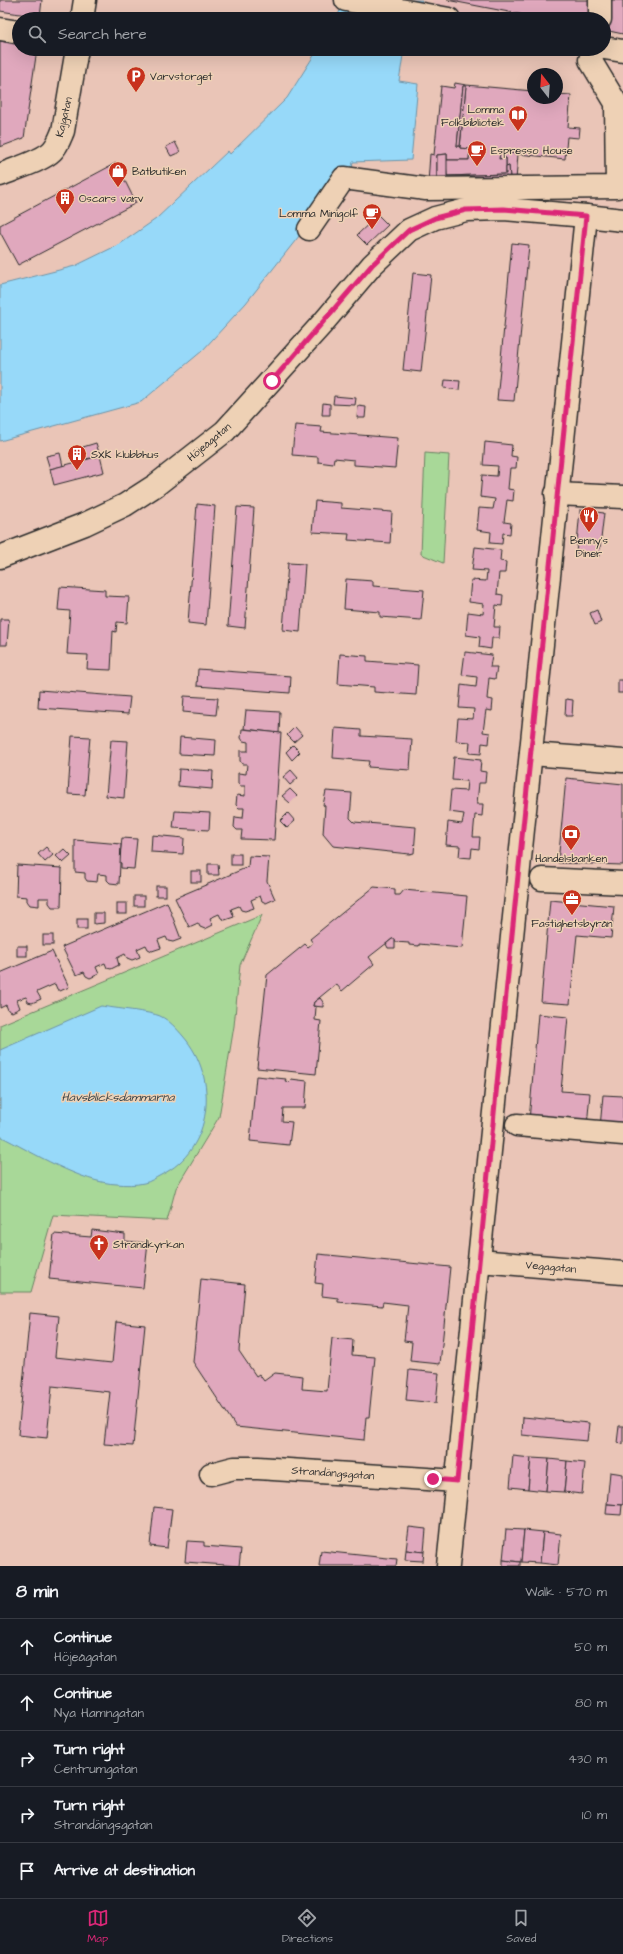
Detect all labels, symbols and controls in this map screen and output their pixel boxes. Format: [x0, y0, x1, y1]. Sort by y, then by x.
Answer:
search box [12, 12, 611, 56]
icon: search [26, 23, 48, 45]
text: Search here [58, 24, 147, 45]
parking icon: Varvstorget [125, 65, 147, 93]
north arrow [527, 68, 563, 104]
place label: Varvstorget [150, 69, 213, 85]
street label: Kajgatan [52, 95, 77, 139]
place label: Lomma Folkbibliotek [441, 102, 504, 130]
library icon: Lomma Folkbibliotek [507, 104, 529, 132]
cafe icon: Espresso House [466, 139, 488, 167]
place label: Espresso House [491, 143, 573, 158]
shop icon: Båtbutiken [107, 160, 129, 188]
place label: Båtbutiken [132, 164, 186, 179]
building icon: Oscars varv [54, 187, 76, 215]
place label: Oscars varv [79, 191, 144, 206]
cafe icon: Lomma Minigolf [361, 202, 383, 230]
place label: Lomma Minigolf [279, 206, 358, 222]
route start [263, 372, 281, 390]
street label: Höjeågatan [184, 419, 235, 466]
building icon: SXK klubbhus [66, 443, 88, 471]
place label: SXK klubbhus [91, 447, 159, 462]
restaurant icon: Benny's Diner [578, 505, 600, 533]
place label: Benny's Diner [570, 533, 609, 561]
bank icon: Handelsbanken [560, 823, 582, 851]
place label: Handelsbanken [535, 851, 608, 866]
office icon: Fastighetsbyrån [561, 888, 583, 916]
place label: Fastighetsbyrån [531, 916, 613, 932]
water label: Havsblicksdammarna [62, 1089, 175, 1106]
church icon: Strandkyrkan [88, 1233, 110, 1261]
place label: Strandkyrkan [113, 1237, 185, 1253]
street label: Vegagatan [525, 1257, 578, 1278]
street label: Strandängsgatan [291, 1463, 376, 1484]
route end [424, 1470, 442, 1488]
text: 8 min [16, 1580, 58, 1604]
text: Walk · 570 m [525, 1583, 607, 1601]
text: Continue [54, 1627, 112, 1648]
icon: ahead [16, 1636, 38, 1658]
text: 50 m [574, 1638, 607, 1656]
text: Höjeågatan [54, 1648, 117, 1666]
text: Continue [54, 1683, 112, 1704]
icon: ahead [16, 1692, 38, 1714]
text: 80 m [575, 1694, 607, 1712]
text: Nya Hamngatan [54, 1704, 144, 1722]
text: Turn right [54, 1739, 125, 1760]
icon: right [16, 1748, 38, 1770]
text: 430 m [568, 1750, 607, 1768]
text: Centrumgatan [54, 1760, 138, 1778]
text: Turn right [54, 1795, 125, 1816]
icon: right [16, 1804, 38, 1826]
text: 10 m [582, 1806, 607, 1824]
text: Strandängsgatan [54, 1816, 153, 1834]
icon: arrive [16, 1860, 38, 1882]
text: Arrive at destination [54, 1860, 195, 1881]
tab: Map [87, 1907, 109, 1946]
tab: Directions [282, 1907, 333, 1946]
tab: Saved [506, 1907, 536, 1946]

